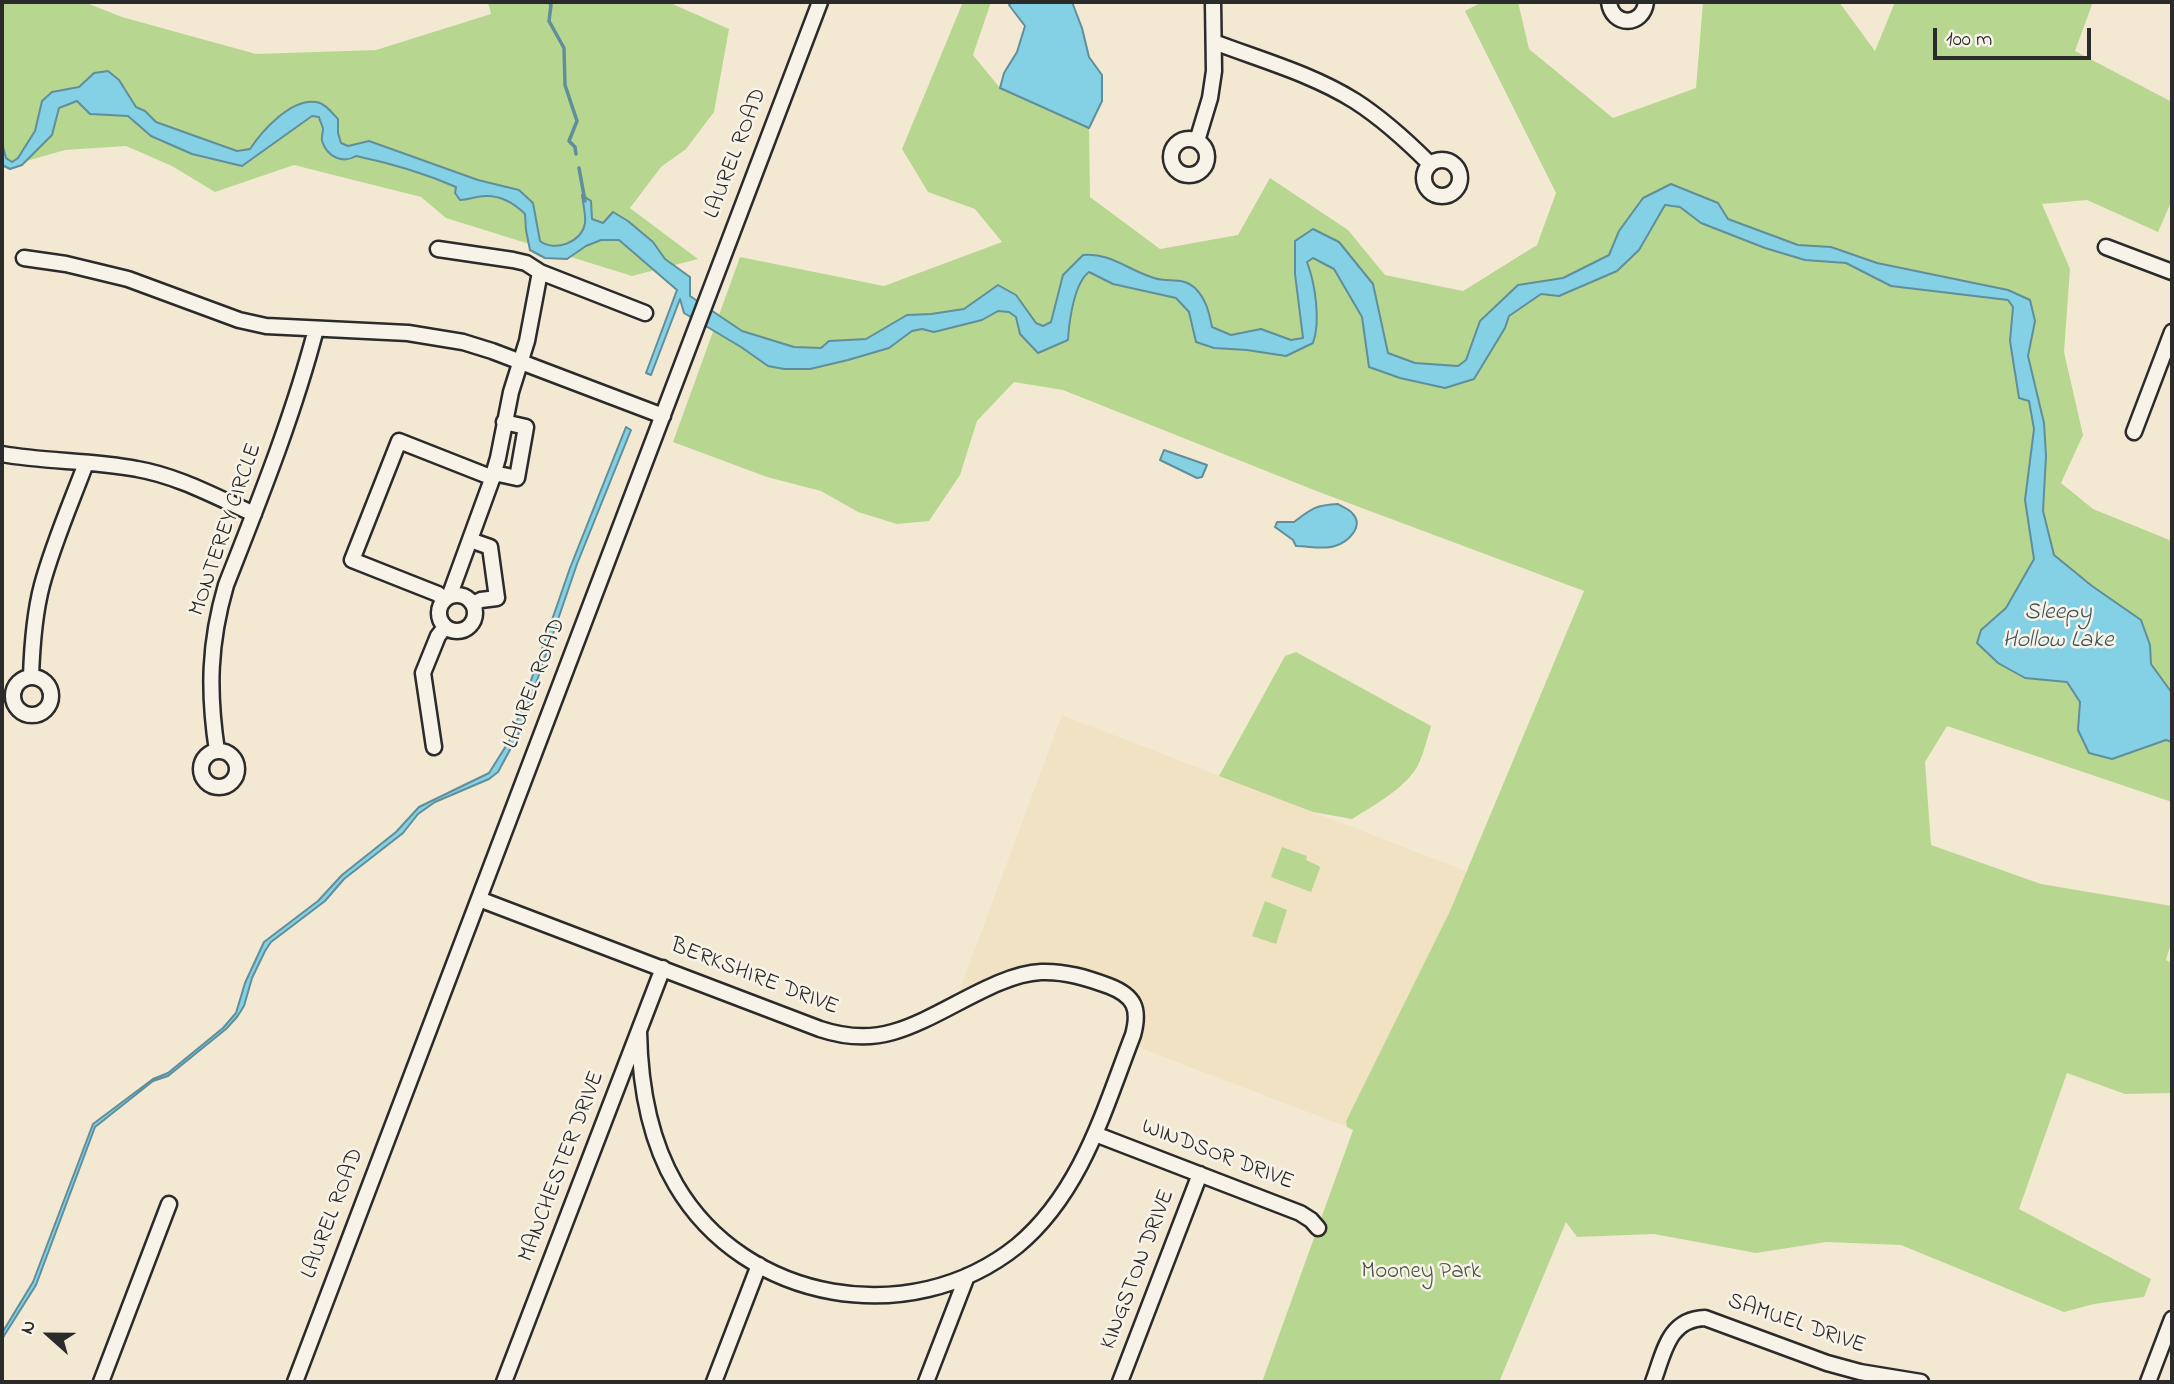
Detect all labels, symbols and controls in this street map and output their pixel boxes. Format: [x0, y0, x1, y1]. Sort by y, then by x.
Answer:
scale bar [1936, 14, 2094, 58]
text: 100 m [1946, 25, 1992, 55]
street label: LAUREL ROAD [700, 85, 774, 223]
street label: MONTEREY CIRCLE [185, 440, 269, 620]
water label: Sleepy Hollow Lake [2002, 600, 2114, 656]
street label: LAUREL ROAD [499, 615, 573, 753]
street label: BERKSHIRE DRIVE [666, 933, 842, 1023]
street label: MANCHESTER DRIVE [514, 1068, 612, 1266]
street label: WINDSOR DRIVE [1137, 1114, 1297, 1198]
street label: LAUREL ROAD [297, 1145, 371, 1283]
street label: KINGSTON DRIVE [1096, 1186, 1182, 1354]
park label: Mooney Park [1361, 1259, 1481, 1287]
street label: SAMUEL DRIVE [1723, 1289, 1869, 1361]
north arrow [14, 1300, 84, 1370]
text: N [14, 1316, 44, 1338]

